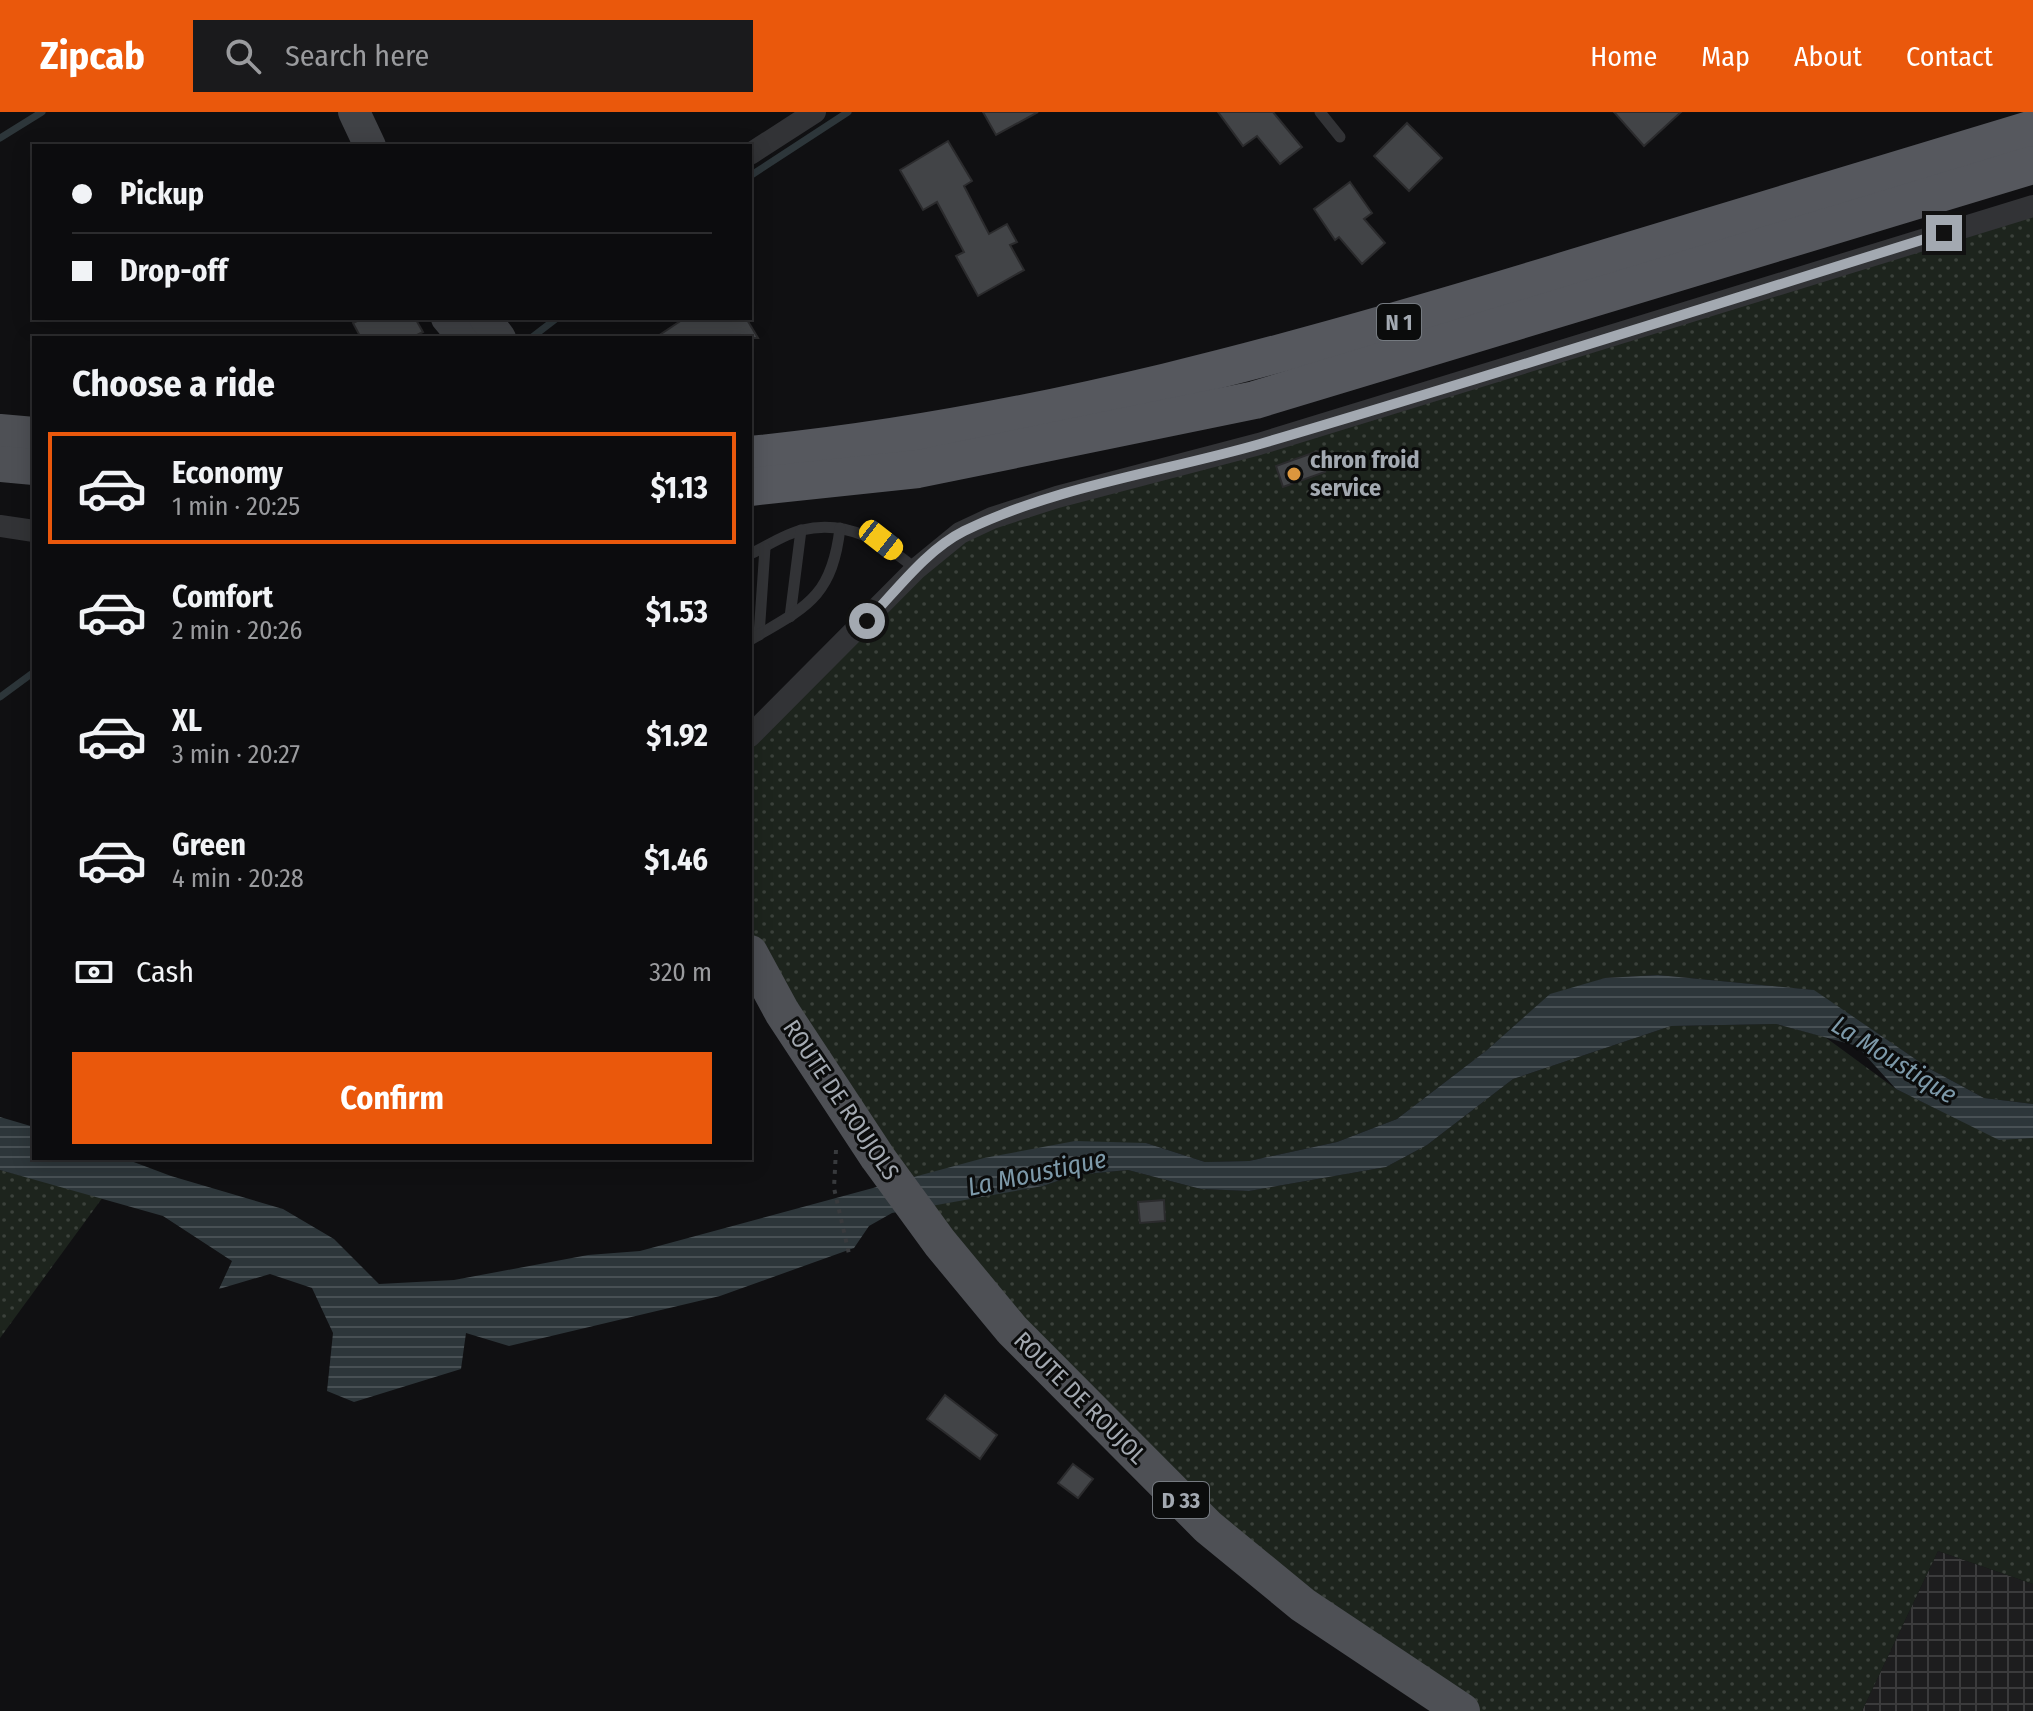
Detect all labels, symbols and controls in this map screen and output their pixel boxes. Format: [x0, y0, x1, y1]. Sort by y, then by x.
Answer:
search box [193, 20, 753, 92]
text: Zipcab [40, 33, 145, 79]
icon: search [221, 34, 265, 78]
text: Search here [285, 38, 429, 74]
text: Home [1590, 40, 1657, 73]
text: Map [1701, 40, 1750, 73]
text: About [1794, 40, 1862, 73]
text: Contact [1906, 40, 1993, 73]
text: Pickup [120, 176, 204, 212]
route end [1926, 215, 1962, 251]
text: Drop-off [120, 253, 227, 289]
road number: N 1 [1377, 304, 1421, 340]
text: Choose a ride [72, 362, 275, 406]
place label: chron froid service [1310, 446, 1420, 502]
icon: car [76, 452, 148, 524]
text: Economy [172, 455, 283, 491]
marker: chron froid service [1285, 465, 1303, 483]
text: $1.13 [651, 470, 708, 506]
text: 1 min · 20:25 [172, 491, 300, 522]
car [855, 516, 907, 564]
icon: car [76, 576, 148, 648]
text: Comfort [172, 579, 273, 615]
text: $1.53 [646, 594, 708, 630]
route start [849, 603, 885, 639]
text: 2 min · 20:26 [172, 615, 302, 646]
icon: car [76, 700, 148, 772]
text: XL [172, 703, 202, 739]
text: $1.92 [646, 718, 708, 754]
text: 3 min · 20:27 [172, 739, 300, 770]
icon: car [76, 824, 148, 896]
text: Green [172, 827, 246, 863]
text: $1.46 [644, 842, 708, 878]
text: 4 min · 20:28 [172, 863, 304, 894]
icon: cash [72, 950, 116, 994]
text: Cash [136, 954, 194, 990]
text: 320 m [649, 957, 712, 988]
water label: La Moustique [1826, 1009, 1962, 1111]
street label: ROUTE DE ROUJOLS [777, 1015, 905, 1185]
button: Confirm [72, 1052, 712, 1144]
water label: La Moustique [965, 1143, 1109, 1203]
street label: ROUTE DE ROUJOL [1008, 1326, 1152, 1470]
road number: D 33 [1153, 1482, 1209, 1518]

